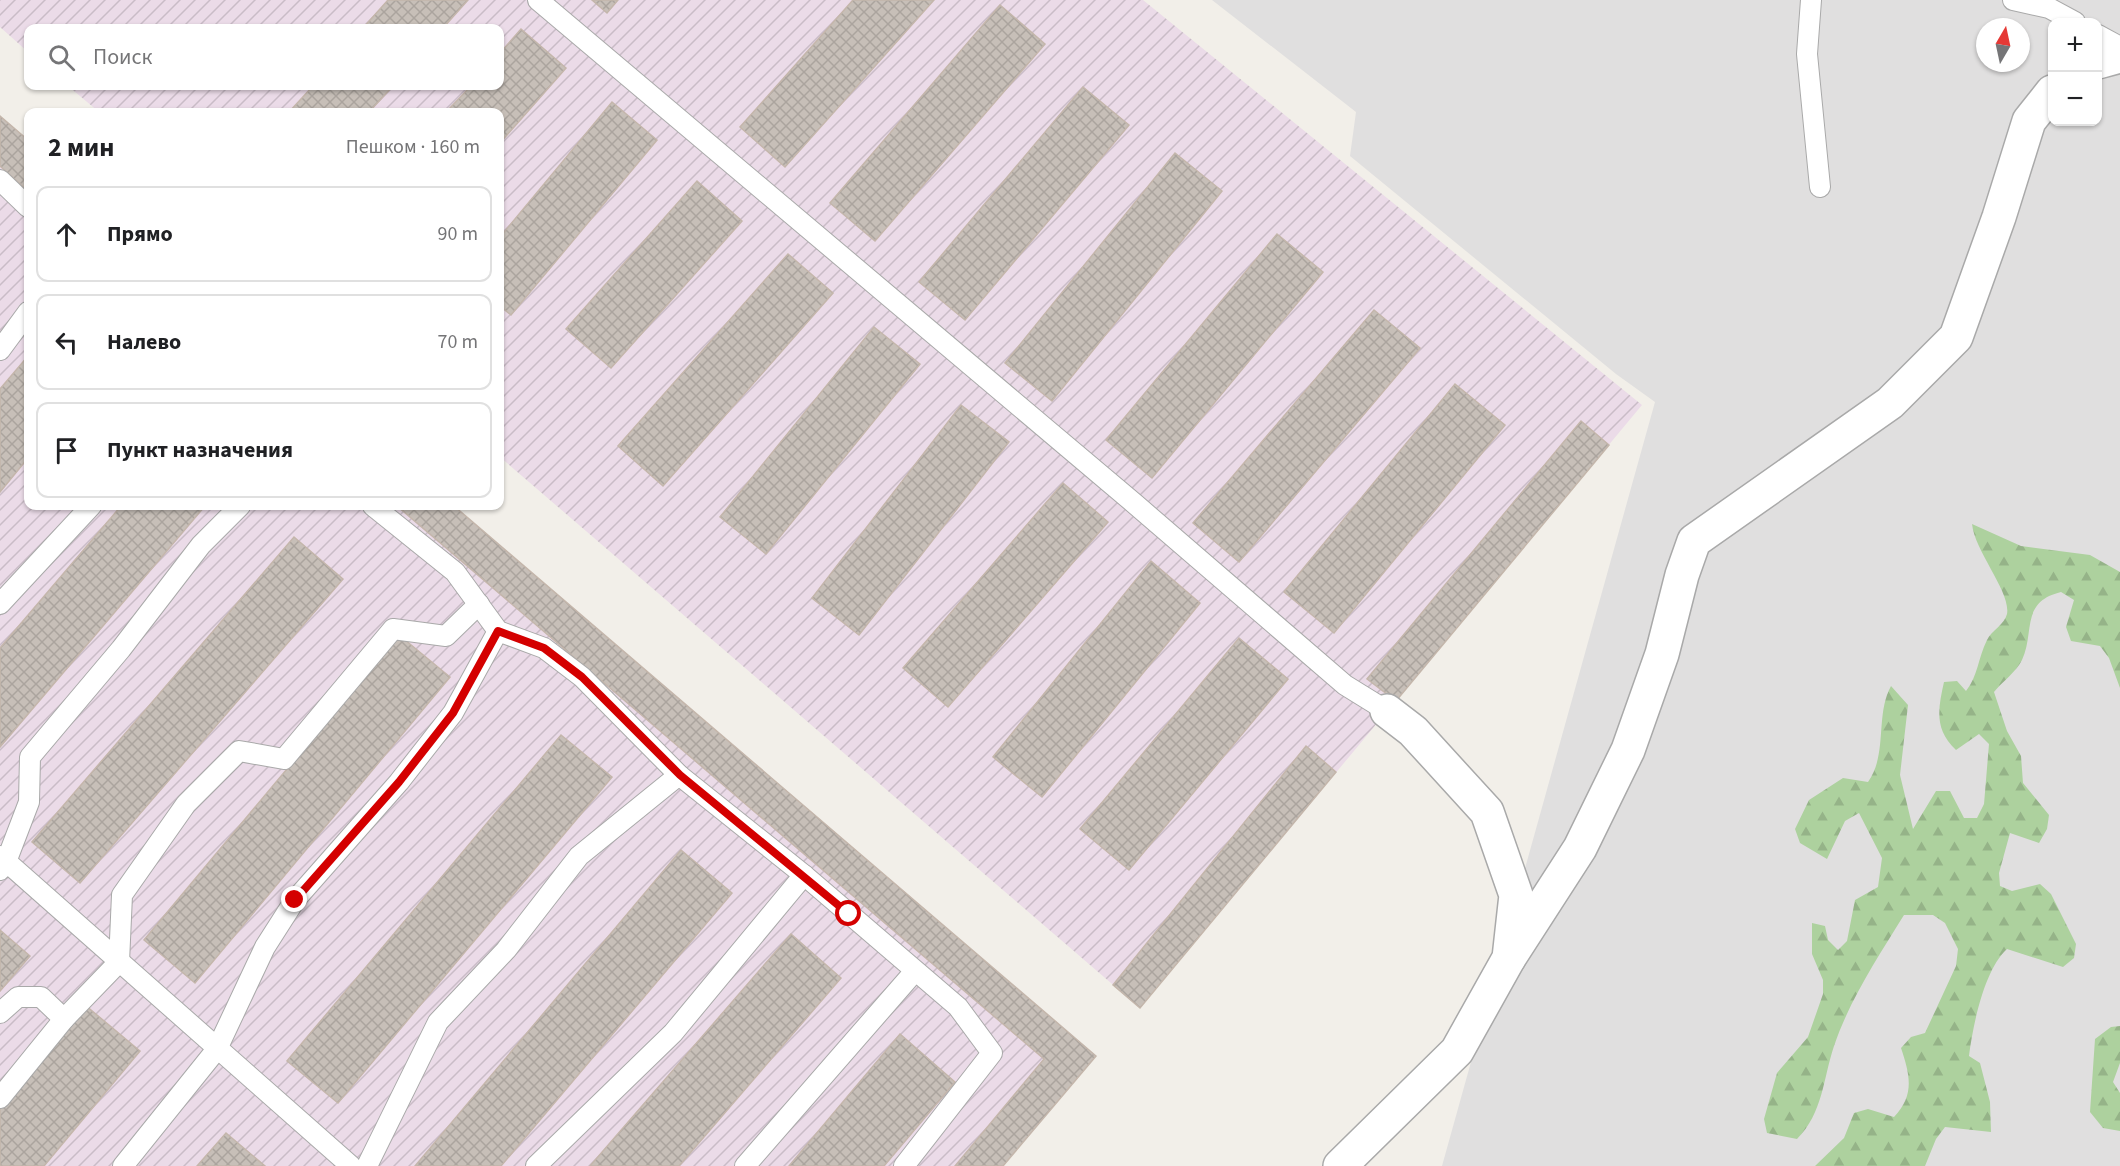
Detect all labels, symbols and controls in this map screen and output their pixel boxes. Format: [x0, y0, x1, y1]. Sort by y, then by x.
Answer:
north arrow [1976, 18, 2030, 72]
map controls [2048, 18, 2102, 126]
button: + [2048, 18, 2102, 72]
search box [24, 24, 504, 90]
icon: search [45, 41, 78, 74]
text: Поиск [93, 41, 152, 73]
button: − [2048, 72, 2102, 126]
text: 2 мин [48, 129, 114, 166]
text: Пешком · 160 m [346, 133, 480, 161]
icon: ahead [50, 218, 83, 251]
text: Прямо [107, 218, 173, 250]
text: 90 m [438, 220, 478, 248]
icon: left [50, 326, 83, 359]
text: Налево [107, 326, 181, 358]
text: 70 m [438, 328, 478, 356]
icon: arrive [50, 434, 83, 467]
text: Пункт назначения [107, 434, 293, 466]
route end [281, 886, 307, 912]
route start [835, 900, 861, 926]

